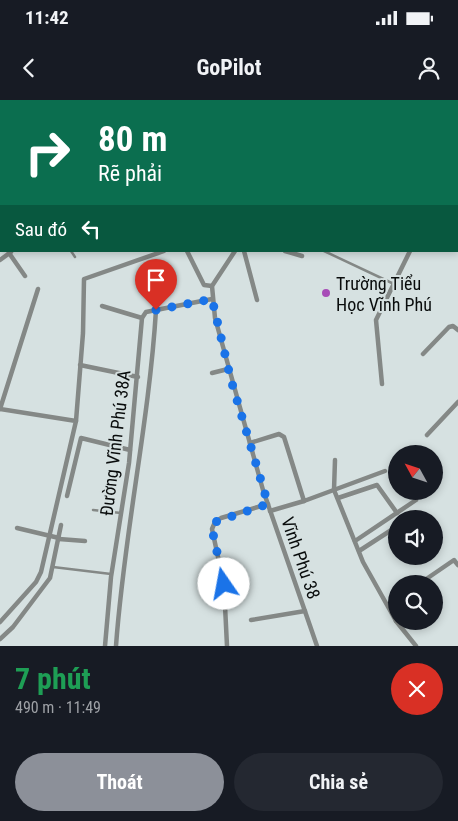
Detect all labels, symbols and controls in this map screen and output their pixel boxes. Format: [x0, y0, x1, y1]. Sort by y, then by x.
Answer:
text: 11:42 [25, 6, 69, 29]
icon: back [15, 54, 43, 82]
icon: person [415, 54, 443, 82]
text: GoPilot [196, 55, 262, 80]
text: 80 m [98, 119, 167, 160]
icon: right [15, 120, 80, 185]
text: Rẽ phải [98, 161, 162, 186]
icon: left [77, 215, 105, 243]
text: Sau đó [15, 218, 67, 241]
pin [135, 259, 177, 310]
icon: arrive [142, 266, 170, 294]
place label: Trường Tiểu Học Vĩnh Phú [336, 273, 432, 315]
marker: Trường Tiểu Học Vĩnh Phú [320, 287, 332, 299]
street label: Đường Vĩnh Phú 38A [96, 368, 134, 517]
north arrow [388, 445, 442, 500]
map controls [388, 445, 443, 630]
button: sound [388, 510, 443, 565]
street label: Vĩnh Phú 38 [277, 514, 325, 602]
position arrow [197, 557, 249, 609]
button: search [388, 575, 443, 630]
text: 7 phút [15, 661, 91, 696]
button: close [391, 663, 443, 715]
text: 490 m · 11:49 [15, 698, 101, 717]
button: Thoát [15, 753, 224, 811]
button: Chia sẻ [234, 753, 443, 811]

